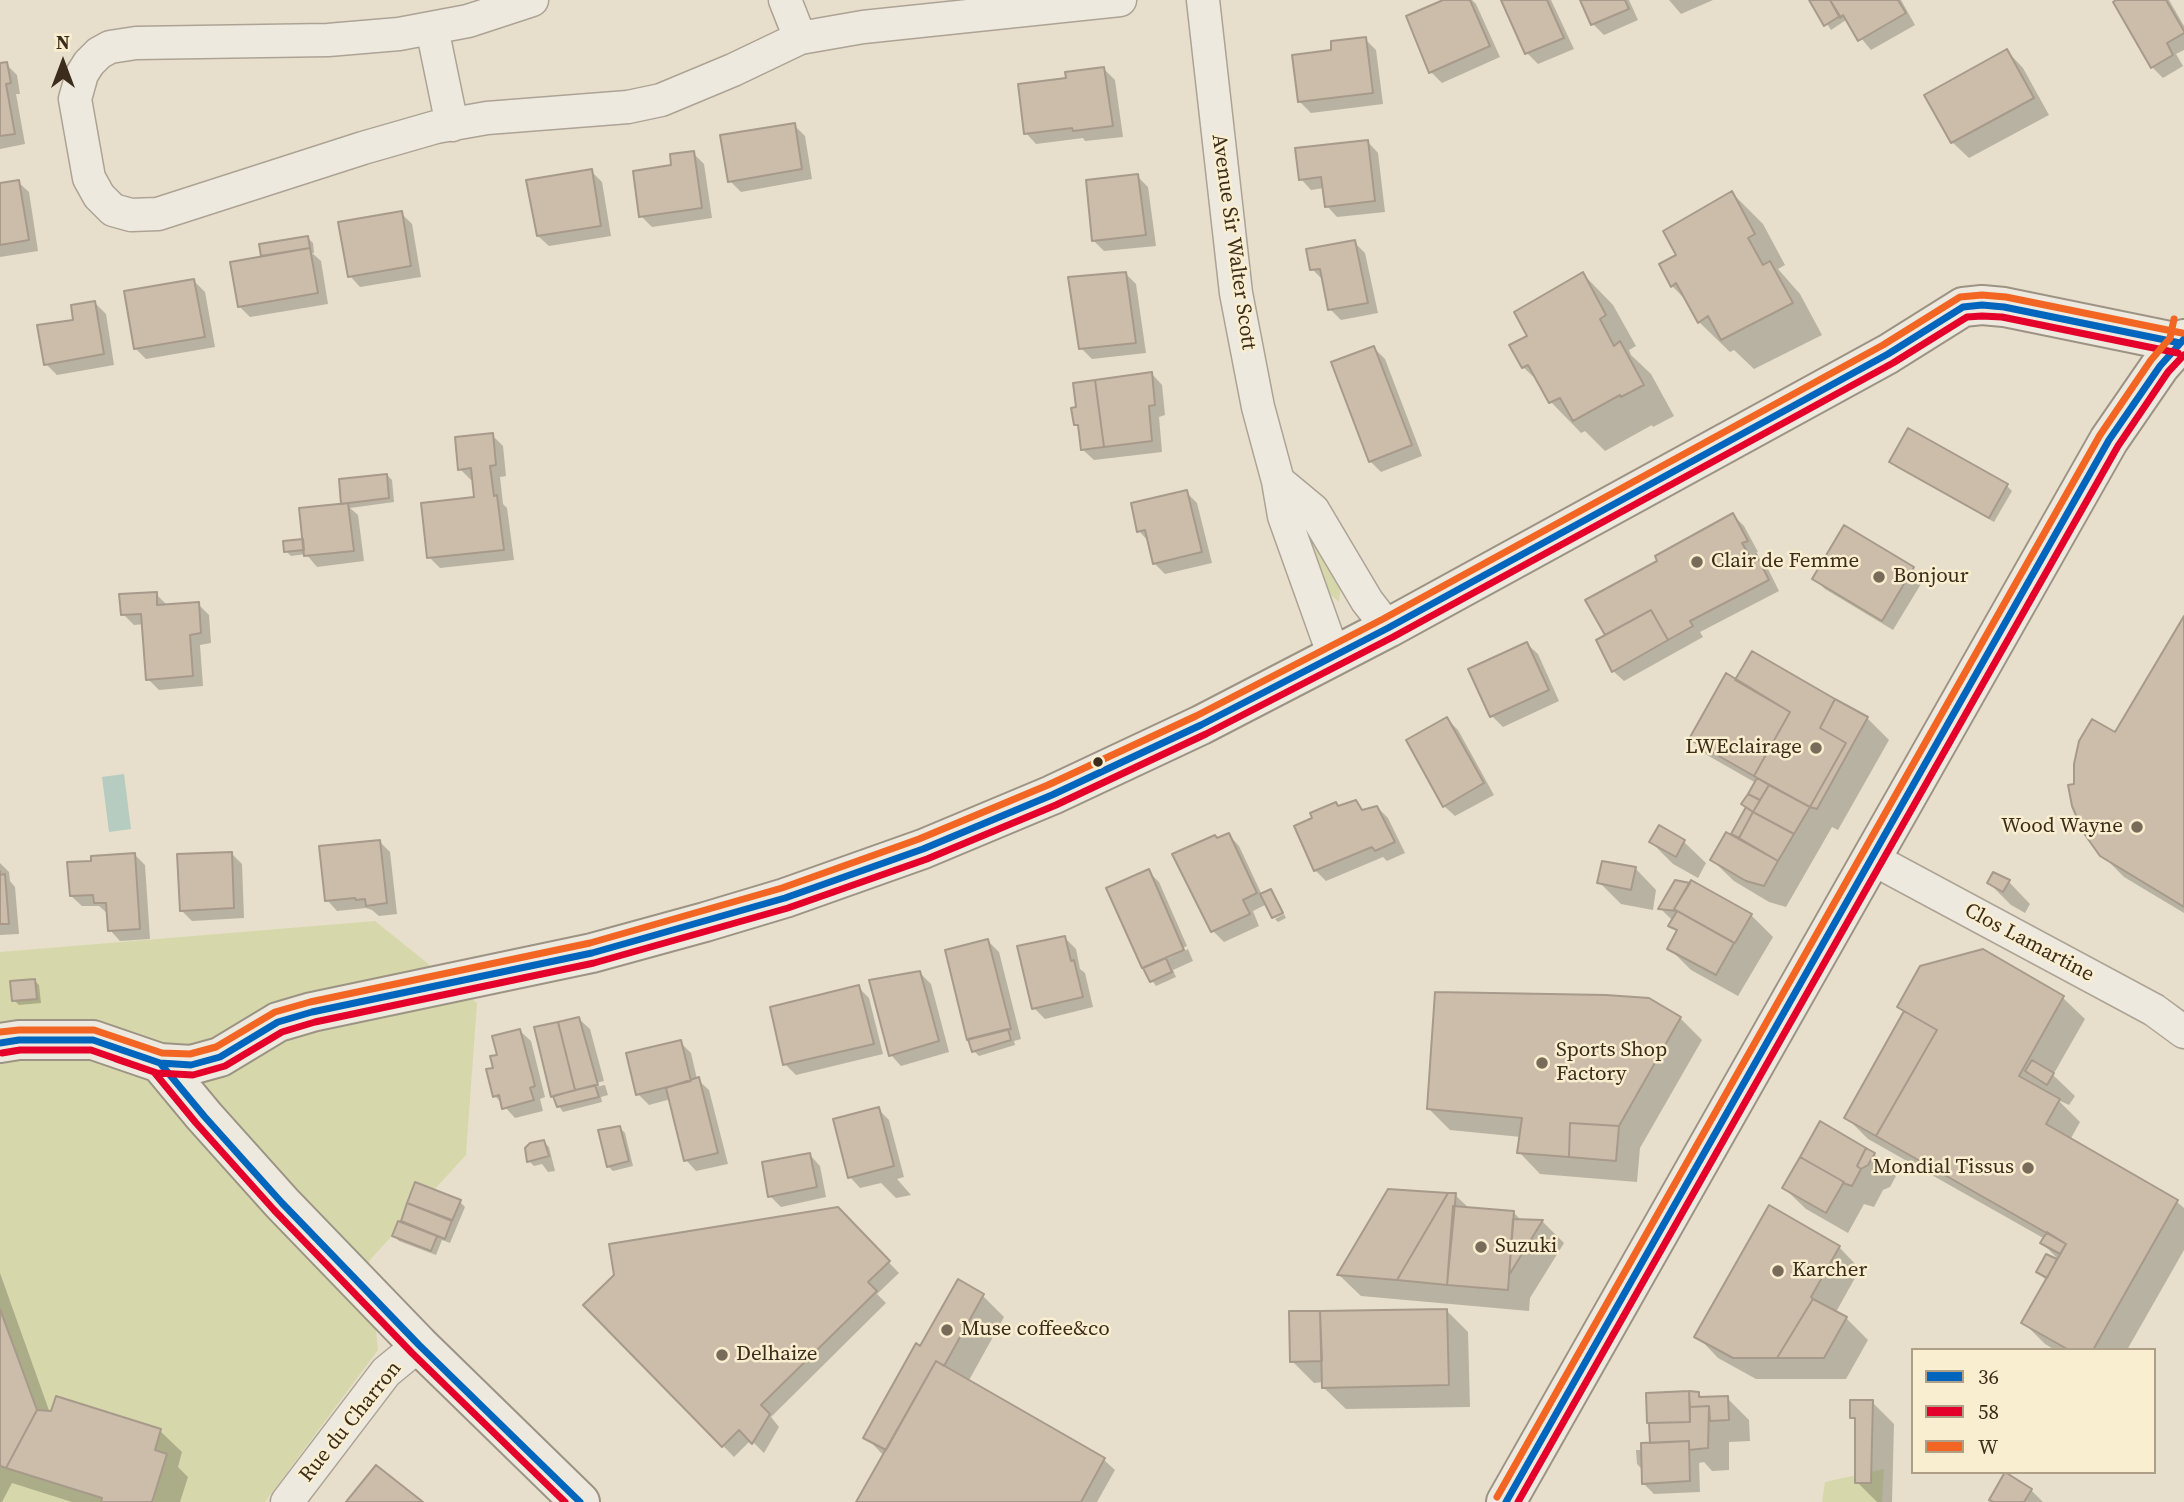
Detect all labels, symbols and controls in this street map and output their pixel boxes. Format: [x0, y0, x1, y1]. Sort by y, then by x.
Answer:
north arrow [28, 28, 98, 98]
text: N [56, 29, 70, 55]
street label: Avenue Sir Walter Scott [1205, 132, 1261, 352]
place label: Clair de Femme [1711, 549, 1859, 575]
marker: Clair de Femme [1689, 554, 1705, 570]
place label: Bonjour [1893, 564, 1969, 590]
marker: Bonjour [1871, 569, 1887, 585]
place label: LWEclairage [1685, 735, 1802, 761]
marker: LWEclairage [1808, 740, 1824, 756]
unlabelled marker [1091, 755, 1105, 769]
place label: Wood Wayne [2001, 814, 2123, 840]
marker: Wood Wayne [2129, 819, 2145, 835]
street label: Clos Lamartine [1960, 898, 2098, 988]
place label: Sports Shop Factory [1556, 1038, 1667, 1088]
marker: Sports Shop Factory [1534, 1055, 1550, 1071]
place label: Mondial Tissus [1873, 1155, 2014, 1181]
marker: Mondial Tissus [2020, 1160, 2036, 1176]
place label: Suzuki [1495, 1234, 1557, 1260]
marker: Suzuki [1473, 1239, 1489, 1255]
place label: Karcher [1792, 1258, 1867, 1284]
marker: Karcher [1770, 1263, 1786, 1279]
place label: Muse coffee&co [961, 1317, 1110, 1343]
marker: Muse coffee&co [939, 1322, 955, 1338]
place label: Delhaize [736, 1342, 818, 1368]
marker: Delhaize [714, 1347, 730, 1363]
legend [1911, 1348, 2156, 1474]
street label: Rue du Charron [295, 1356, 407, 1488]
text: 36 [1978, 1362, 1999, 1391]
text: 58 [1978, 1397, 1999, 1426]
text: W [1978, 1432, 1998, 1461]

